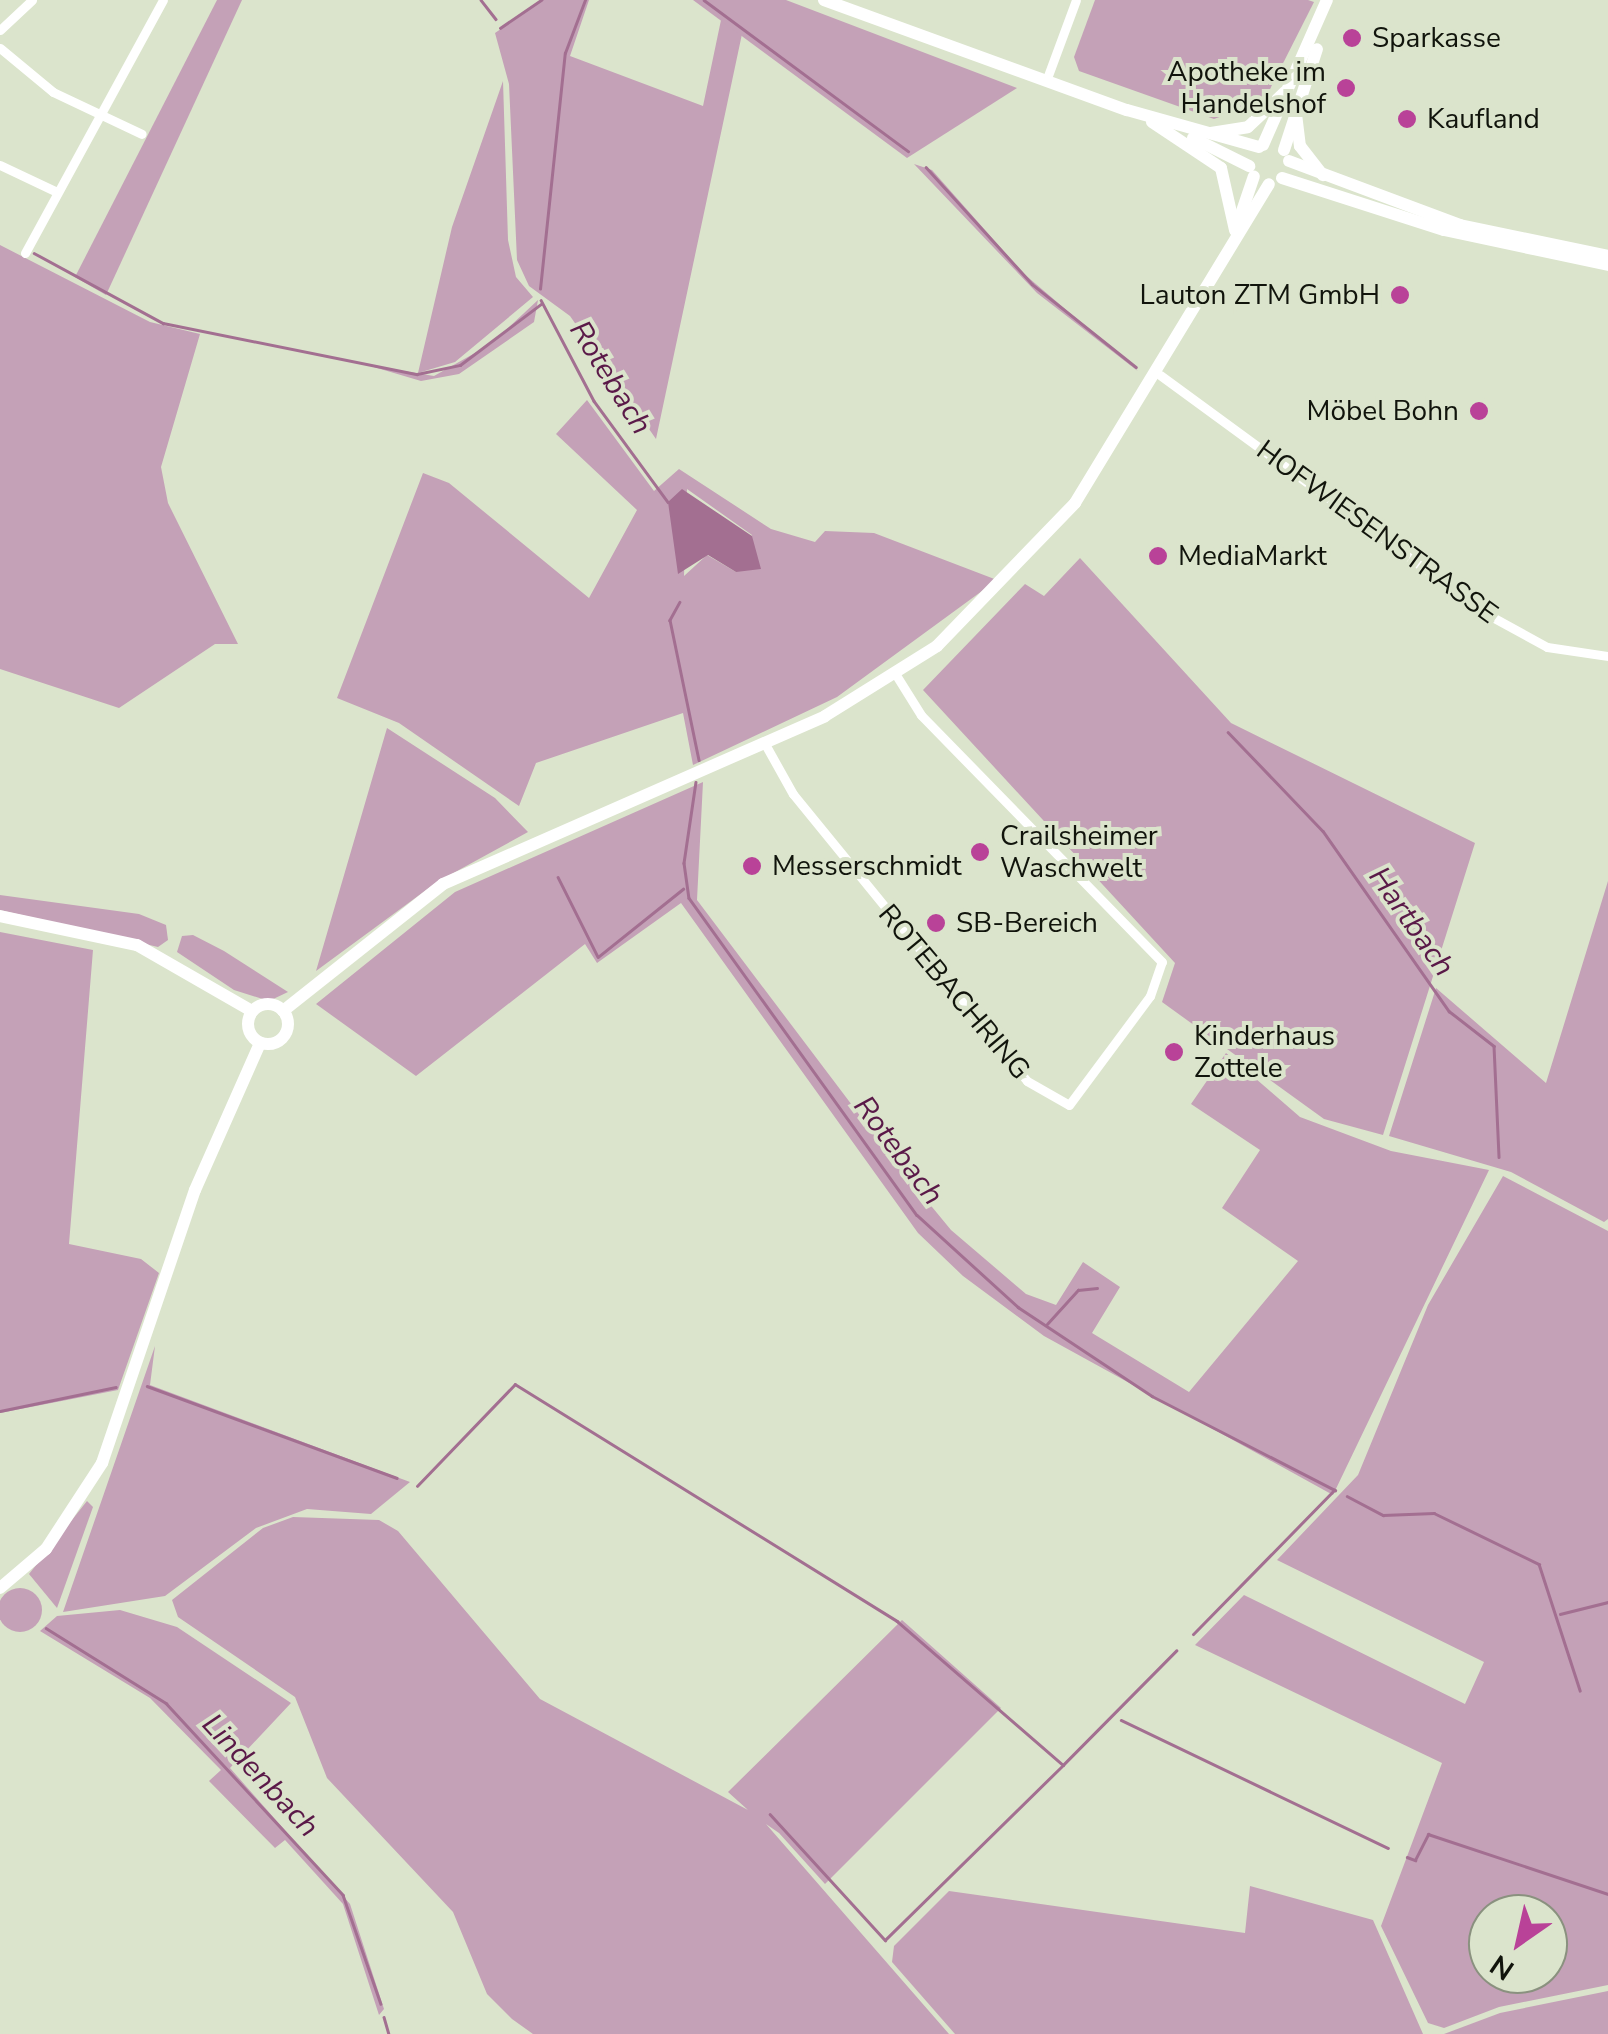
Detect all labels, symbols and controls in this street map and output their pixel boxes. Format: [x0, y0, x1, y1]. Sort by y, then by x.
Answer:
place label: Sparkasse [1372, 21, 1501, 55]
marker: Sparkasse [1341, 27, 1363, 49]
place label: Apotheke im Handelshof [1167, 55, 1326, 121]
marker: Apotheke im Handelshof [1335, 77, 1357, 99]
place label: Kaufland [1427, 102, 1540, 136]
marker: Kaufland [1396, 108, 1418, 130]
place label: Lauton ZTM GmbH [1140, 278, 1380, 312]
marker: Lauton ZTM GmbH [1389, 284, 1411, 306]
water label: Rotebach [561, 315, 659, 441]
place label: Möbel Bohn [1306, 394, 1459, 428]
marker: Möbel Bohn [1468, 400, 1490, 422]
street label: HOFWIESENSTRASSE [1250, 433, 1504, 631]
place label: MediaMarkt [1178, 539, 1327, 573]
marker: MediaMarkt [1147, 545, 1169, 567]
place label: Crailsheimer Waschwelt [1000, 819, 1158, 885]
marker: Crailsheimer Waschwelt [969, 841, 991, 863]
place label: Messerschmidt [772, 849, 961, 883]
marker: Messerschmidt [741, 855, 763, 877]
water label: Hartbach [1360, 860, 1462, 984]
street label: ROTEBACHRING [871, 898, 1037, 1086]
place label: SB-Bereich [956, 906, 1098, 940]
marker: SB-Bereich [925, 912, 947, 934]
place label: Kinderhaus Zottele [1194, 1019, 1335, 1085]
marker: Kinderhaus Zottele [1163, 1041, 1185, 1063]
water label: Rotebach [845, 1089, 951, 1213]
water label: Lindenbach [194, 1707, 326, 1845]
north arrow [1468, 1894, 1568, 1994]
text: N [1483, 1946, 1522, 1989]

